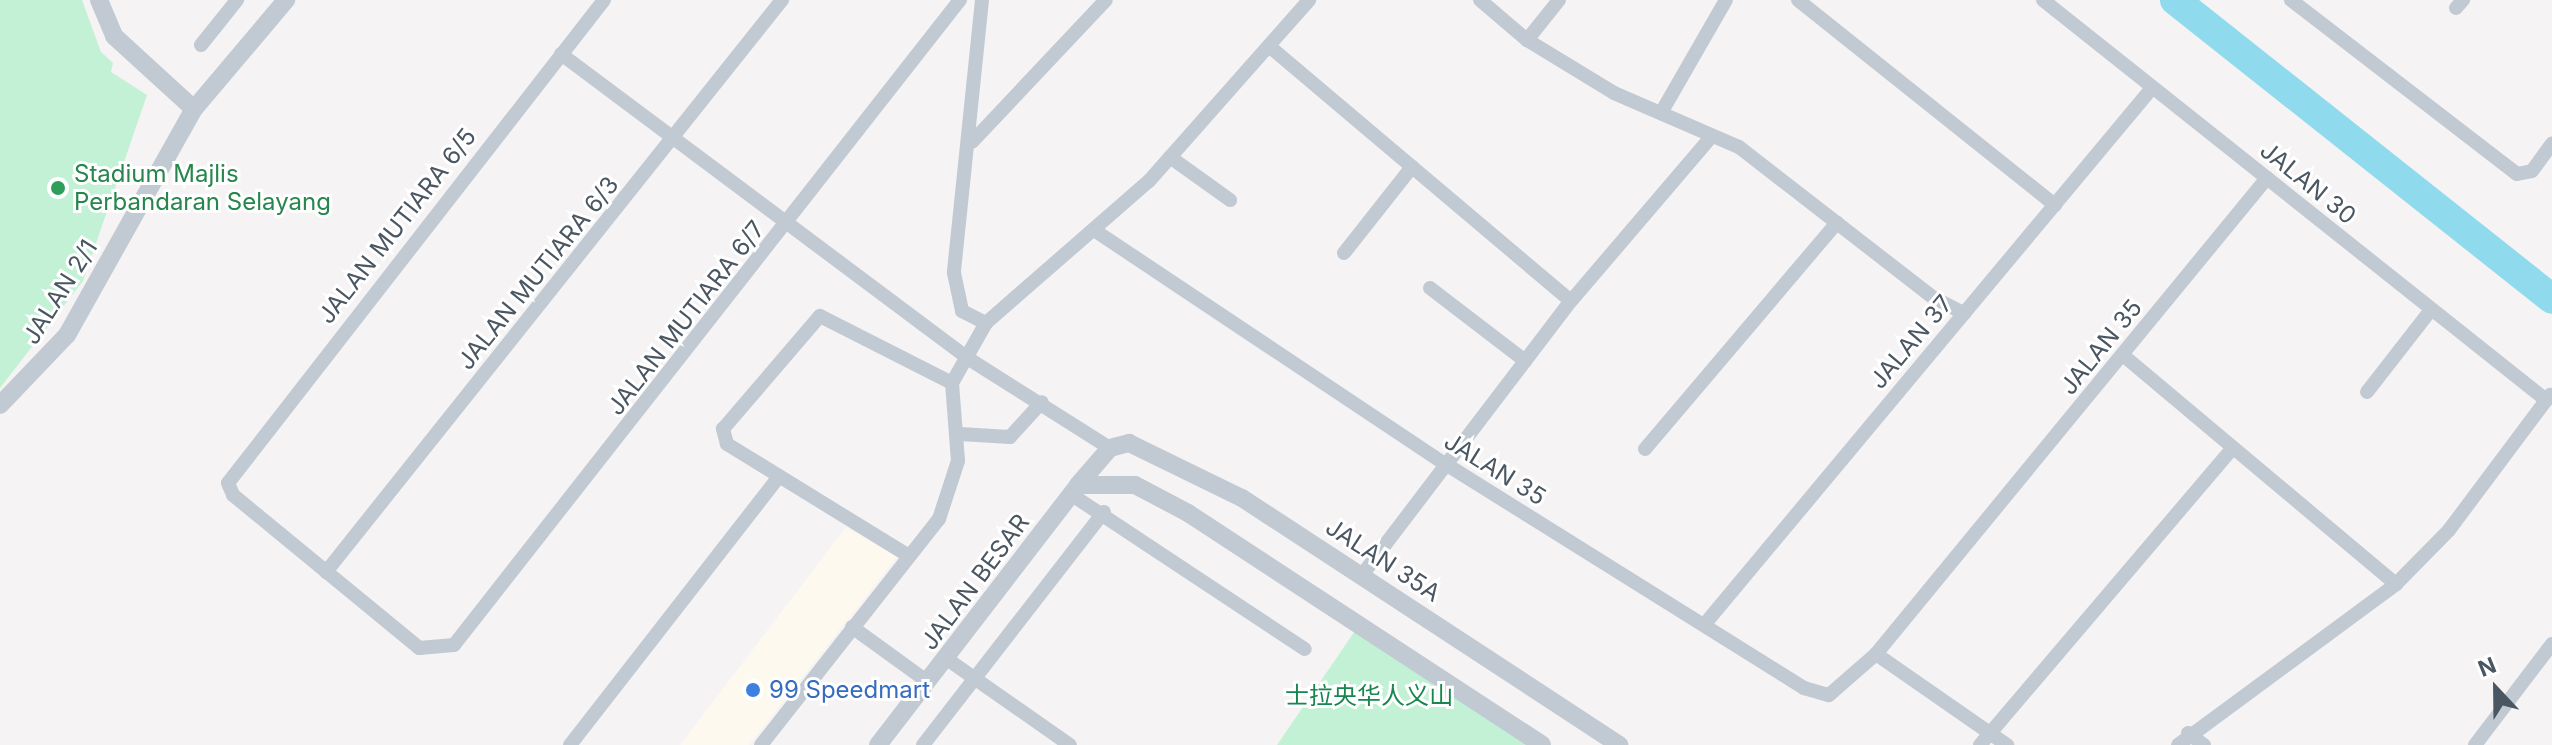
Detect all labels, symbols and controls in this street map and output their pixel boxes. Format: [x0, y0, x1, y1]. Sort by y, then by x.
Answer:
street label: JALAN MUTIARA 6/5 [312, 123, 482, 329]
street label: JALAN 30 [2254, 136, 2362, 230]
place label: Stadium Majlis Perbandaran Selayang [74, 160, 331, 216]
street label: JALAN MUTIARA 6/3 [451, 171, 625, 375]
marker: Stadium Majlis Perbandaran Selayang [49, 179, 67, 197]
street label: JALAN MUTIARA 6/7 [601, 215, 771, 421]
street label: JALAN 2/1 [17, 234, 103, 350]
street label: JALAN 37 [1864, 289, 1958, 395]
street label: JALAN 35 [2054, 294, 2148, 400]
street label: JALAN 35 [1439, 427, 1551, 511]
street label: JALAN BESAR [915, 509, 1035, 655]
street label: JALAN 35A [1320, 512, 1446, 608]
north arrow [2456, 649, 2536, 729]
text: N [2474, 652, 2500, 682]
place label: 99 Speedmart [769, 676, 930, 704]
marker: 99 Speedmart [744, 681, 762, 699]
park label: 士拉央华人义山 [1285, 682, 1453, 710]

